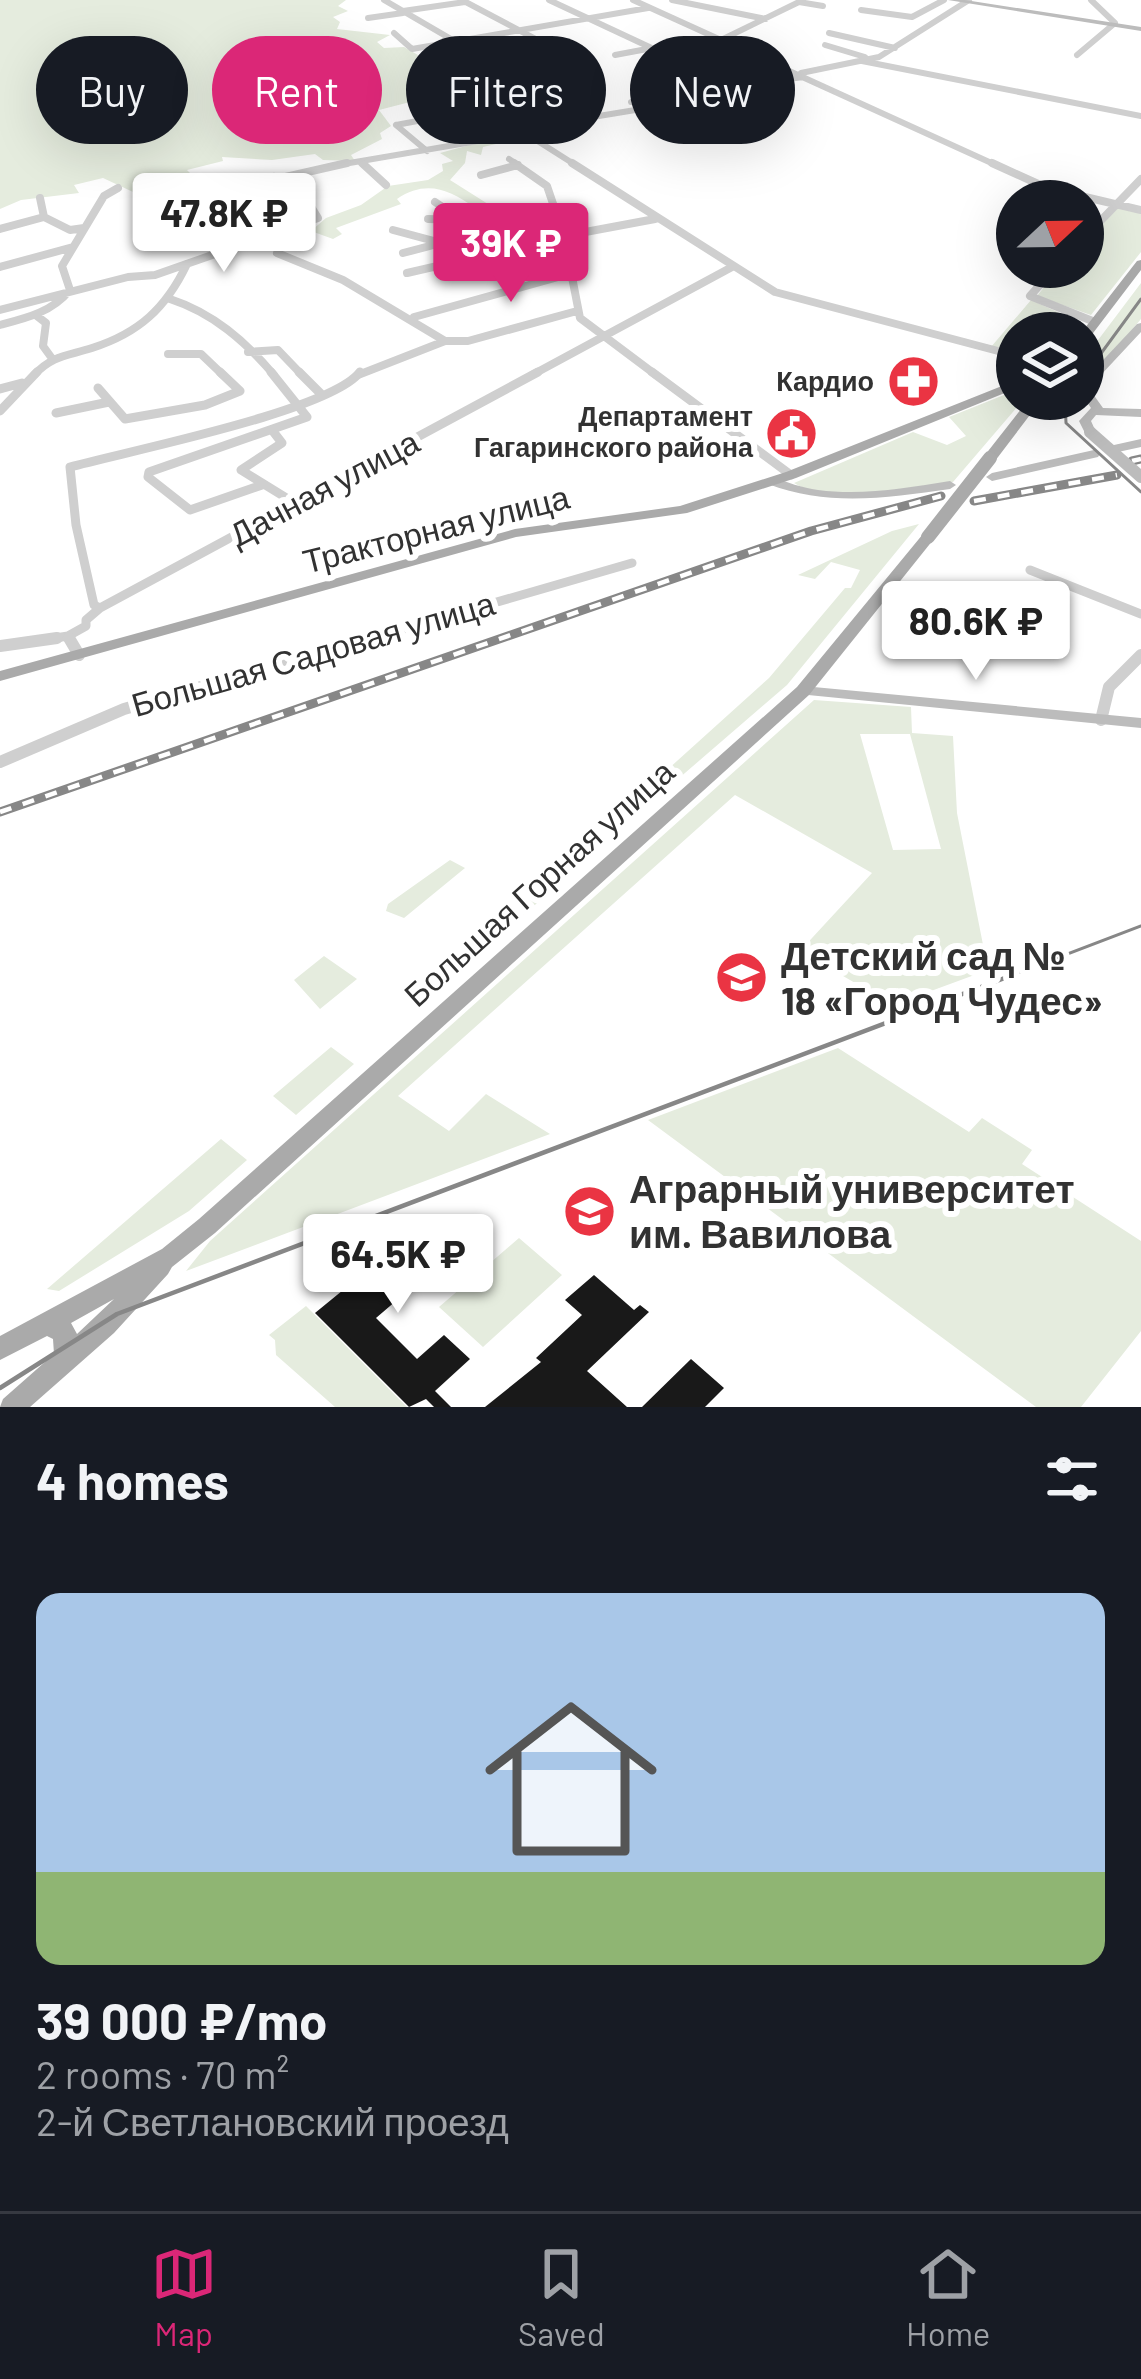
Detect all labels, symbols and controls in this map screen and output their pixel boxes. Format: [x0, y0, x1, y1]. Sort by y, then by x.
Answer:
chip: Buy [36, 36, 188, 144]
chip: Rent [212, 36, 382, 144]
chip: Filters [406, 36, 606, 144]
chip: New [630, 36, 795, 144]
pin: 47.8K ₽ [113, 173, 335, 275]
north arrow [996, 180, 1104, 288]
map controls [996, 180, 1104, 420]
text: 47.8K ₽ [160, 188, 288, 235]
pin: 39K ₽ [427, 203, 595, 305]
text: 39K ₽ [460, 218, 562, 265]
button: layers [996, 312, 1104, 420]
pharmacy icon: Кардио [885, 354, 941, 410]
place label: Кардио [776, 364, 874, 397]
place label: Департамент Гагаринского района [474, 399, 754, 463]
public building icon: Департамент Гагаринского района [764, 405, 820, 461]
street label: Дачная улица [222, 420, 426, 554]
street label: Тракторная улица [298, 475, 574, 580]
pin: 80.6K ₽ [865, 581, 1087, 683]
street label: Большая Садовая улица [127, 582, 500, 724]
text: 80.6K ₽ [909, 596, 1043, 643]
street label: Большая Горная улица [395, 750, 682, 1014]
place label: Детский сад № 18 «Город Чудес» [781, 931, 1103, 1023]
school or university icon: Детский сад № 18 «Город Чудес» [714, 950, 770, 1006]
place label: Аграрный университет им. Вавилова [629, 1164, 1075, 1256]
school or university icon: Аграрный университет им. Вавилова [562, 1183, 618, 1239]
pin: 64.5K ₽ [287, 1214, 509, 1316]
text: 64.5K ₽ [330, 1229, 466, 1276]
icon: filters [1039, 1446, 1105, 1512]
text: 4 homes [36, 1449, 229, 1510]
icon: home [463, 1671, 679, 1887]
text: 39 000 ₽/mo [36, 1989, 327, 2050]
text: 2 rooms · 70 m² [36, 2050, 289, 2097]
text: 2-й Светлановский проезд [36, 2097, 509, 2144]
tab: Map [151, 2241, 217, 2353]
tab: Saved [518, 2241, 605, 2353]
tab: Home [906, 2241, 990, 2353]

